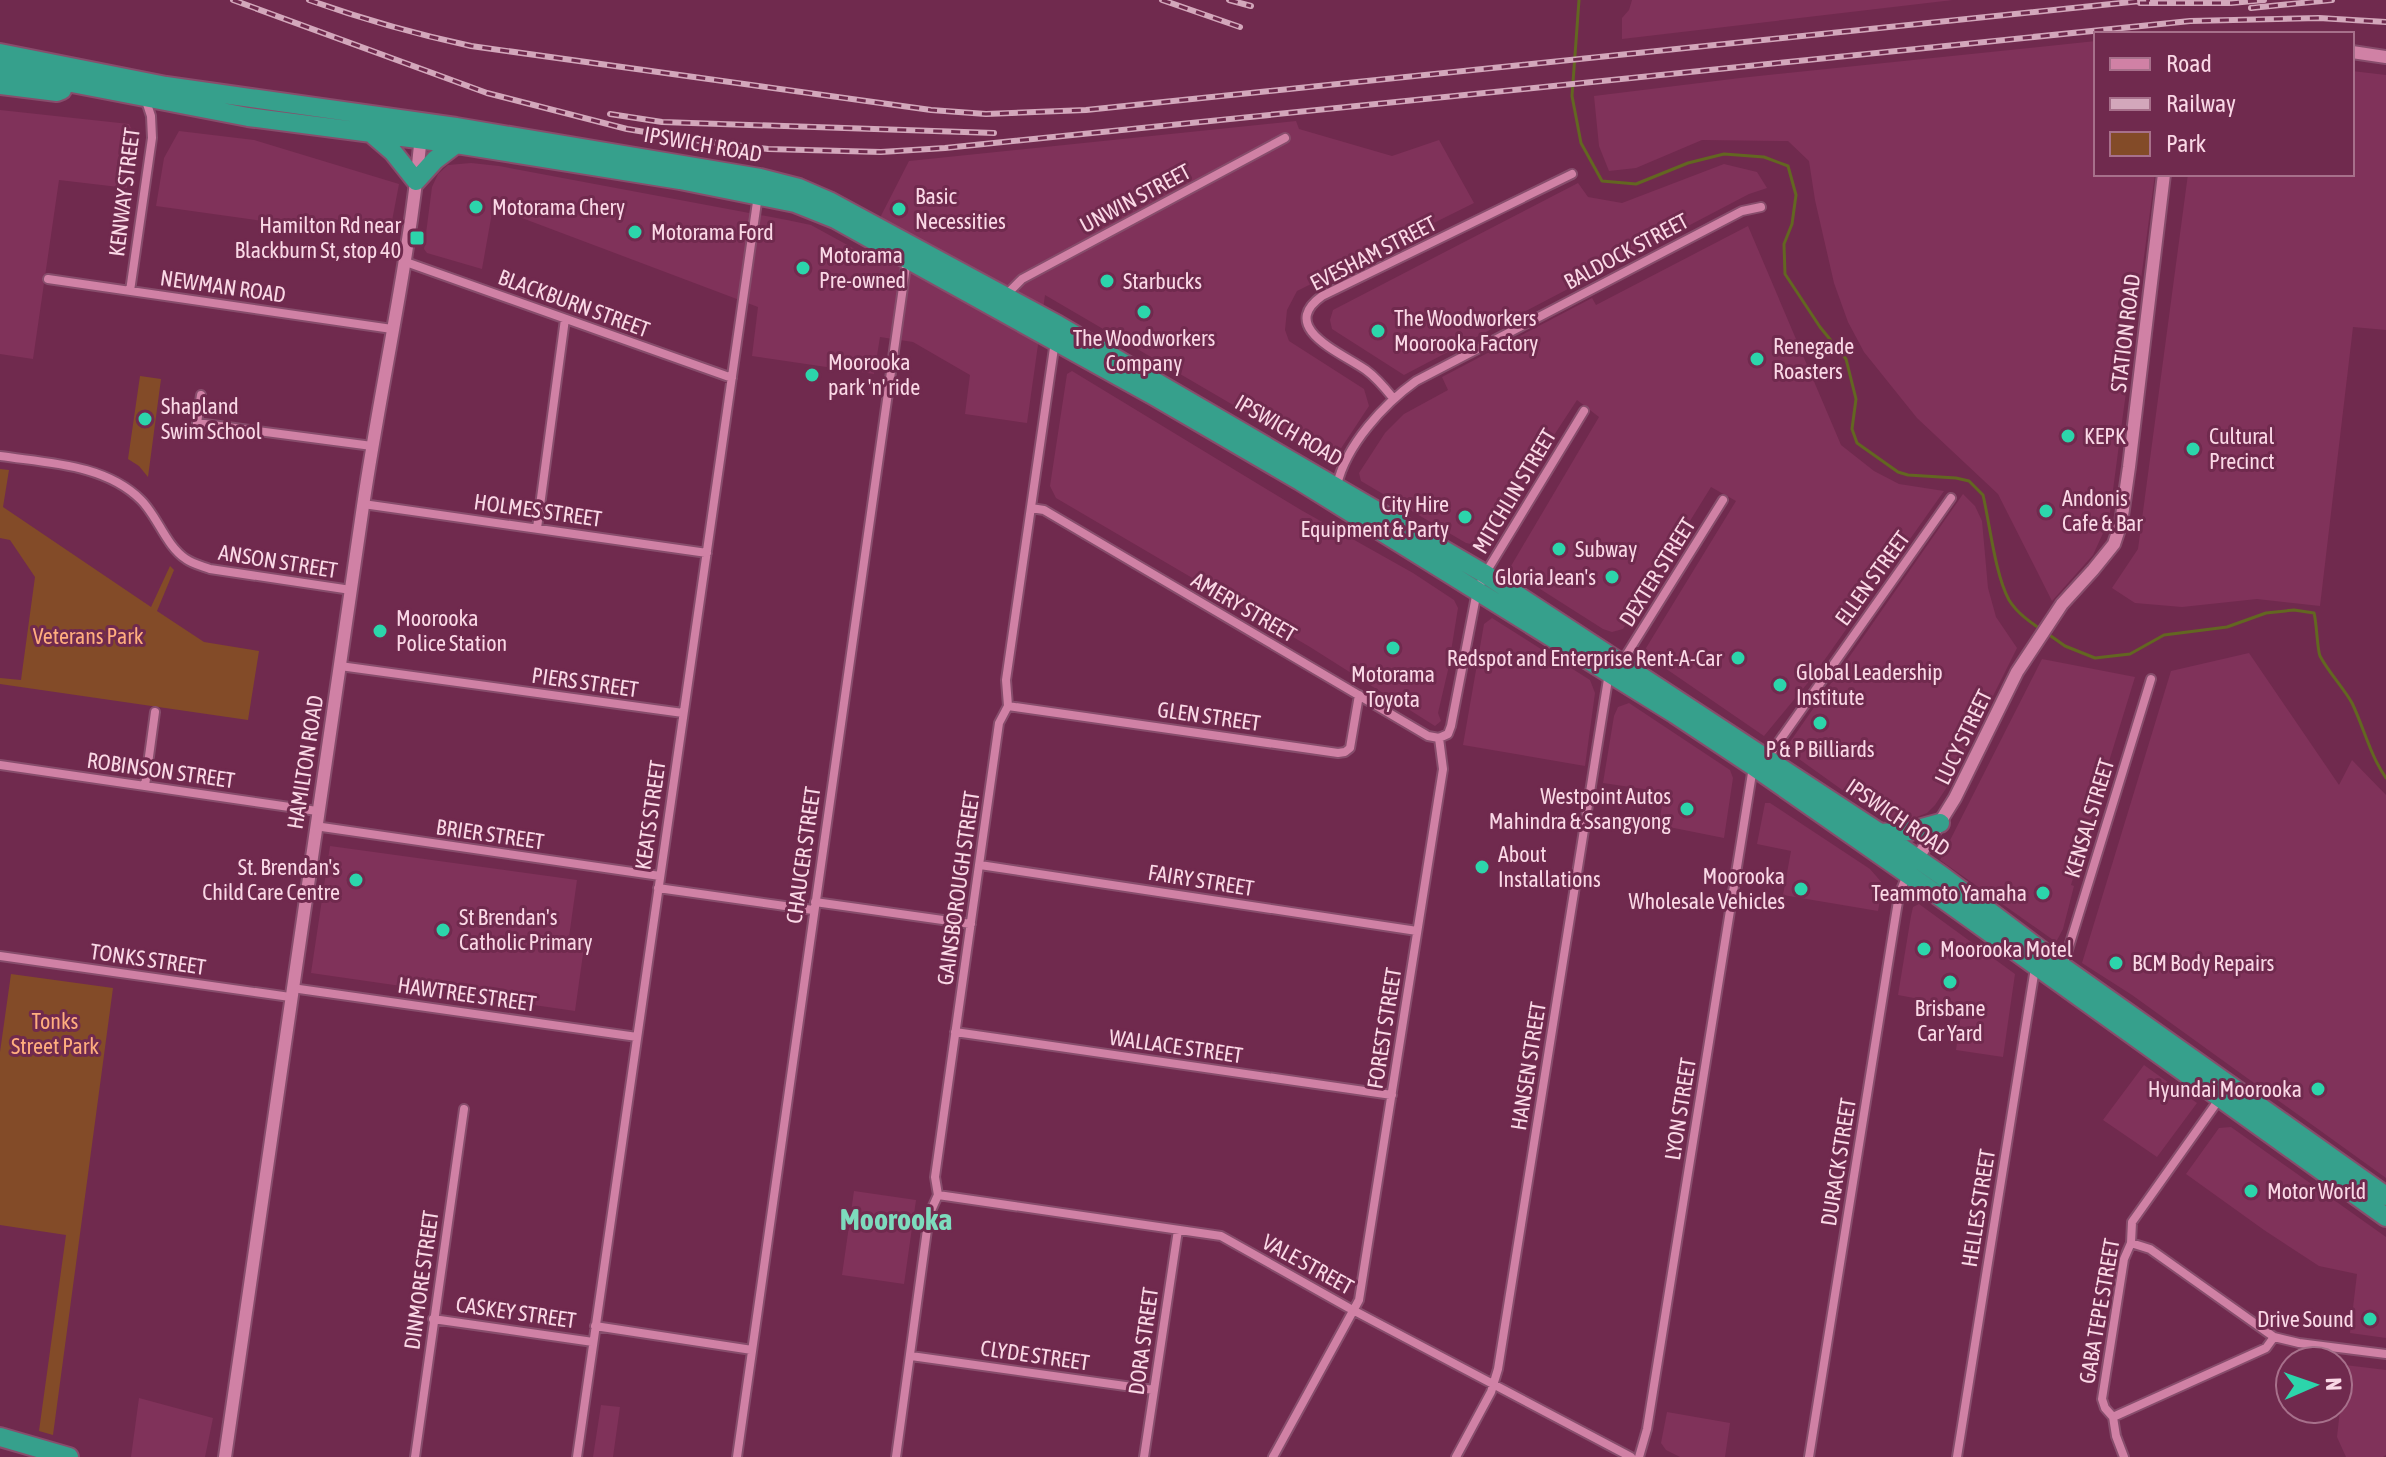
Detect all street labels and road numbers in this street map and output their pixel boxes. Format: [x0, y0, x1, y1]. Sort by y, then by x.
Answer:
street label: IPSWICH ROAD [642, 121, 764, 167]
street label: KENWAY STREET [103, 126, 145, 258]
street label: UNWIN STREET [1075, 158, 1195, 238]
street label: BALDOCK STREET [1559, 207, 1693, 295]
street label: EVESHAM STREET [1305, 210, 1441, 296]
street label: NEWMAN ROAD [159, 264, 287, 308]
street label: BLACKBURN STREET [495, 264, 654, 343]
street label: STATION ROAD [2105, 272, 2145, 394]
street label: IPSWICH ROAD [1231, 389, 1347, 471]
street label: MITCHLIN STREET [1467, 424, 1562, 558]
street label: HOLMES STREET [472, 488, 604, 532]
street label: DEXTER STREET [1613, 513, 1701, 631]
street label: ELLEN STREET [1829, 526, 1915, 630]
street label: ANSON STREET [217, 539, 340, 583]
street label: AMERY STREET [1187, 567, 1301, 648]
street label: PIERS STREET [530, 662, 640, 702]
street label: LUCY STREET [1929, 685, 1997, 789]
street label: HAMILTON ROAD [282, 693, 328, 831]
street label: GLEN STREET [1156, 696, 1263, 736]
street label: ROBINSON STREET [85, 747, 237, 793]
street label: KENSAL STREET [2059, 755, 2120, 881]
street label: KEATS STREET [629, 758, 671, 871]
street label: IPSWICH ROAD [1841, 773, 1955, 861]
street label: CHAUCER STREET [781, 785, 826, 925]
street label: GAINSBOROUGH STREET [931, 789, 985, 987]
street label: BRIER STREET [434, 814, 546, 854]
street label: FAIRY STREET [1146, 859, 1256, 901]
street label: TONKS STREET [89, 938, 208, 980]
street label: FOREST STREET [1362, 965, 1406, 1090]
street label: HAWTREE STREET [396, 971, 538, 1017]
street label: HANSEN STREET [1505, 1000, 1551, 1132]
street label: WALLACE STREET [1108, 1024, 1245, 1068]
street label: LYON STREET [1659, 1056, 1701, 1162]
street label: DURACK STREET [1815, 1096, 1861, 1228]
street label: HELLES STREET [1956, 1147, 2000, 1269]
street label: DINMORE STREET [398, 1208, 444, 1351]
street label: VALE STREET [1258, 1228, 1358, 1300]
street label: GABA TEPE STREET [2073, 1236, 2125, 1386]
street label: DORA STREET [1123, 1285, 1163, 1396]
street label: CASKEY STREET [454, 1291, 578, 1333]
street label: CLYDE STREET [979, 1334, 1091, 1376]

